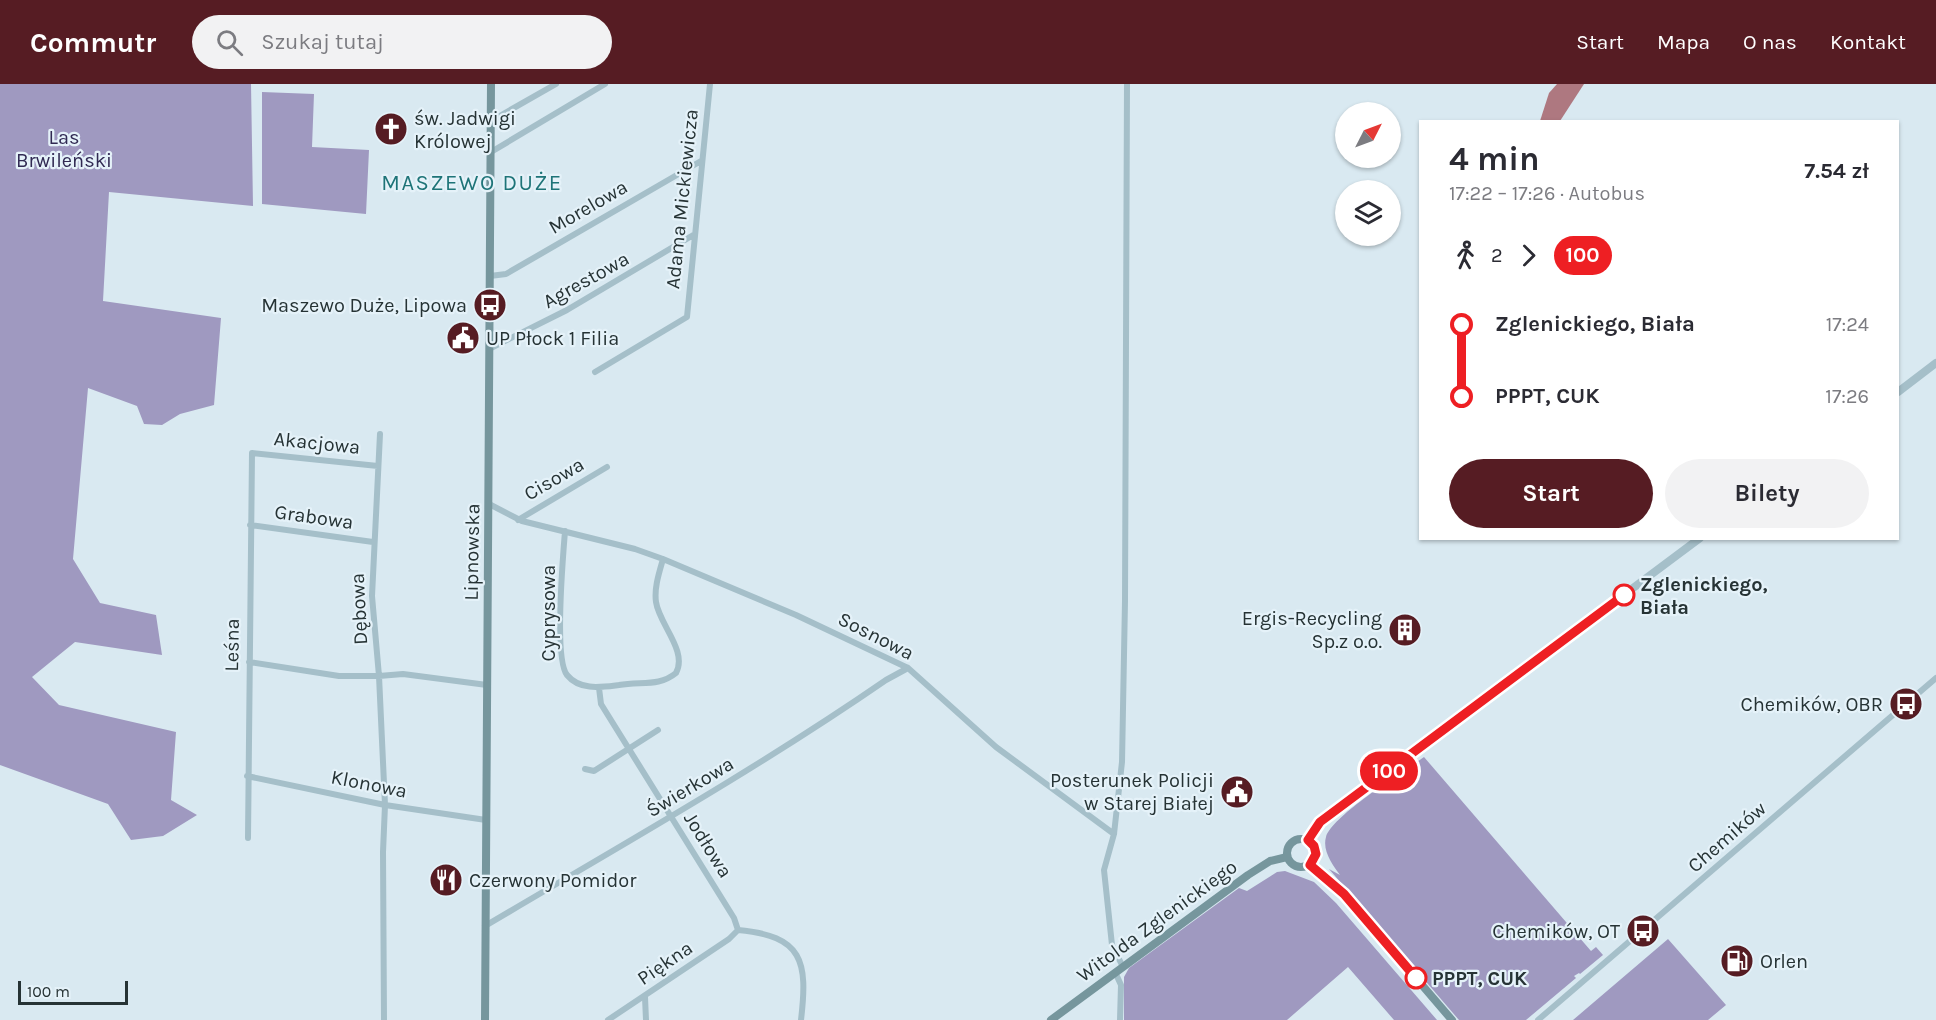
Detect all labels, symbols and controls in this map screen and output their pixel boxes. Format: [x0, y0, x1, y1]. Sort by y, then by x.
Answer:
search box [192, 15, 612, 69]
text: Commutr [30, 26, 156, 59]
icon: search [213, 26, 246, 59]
text: Szukaj tutaj [261, 29, 384, 55]
text: Start [1576, 30, 1624, 54]
text: Mapa [1657, 30, 1710, 54]
text: O nas [1743, 30, 1797, 54]
text: Kontakt [1830, 30, 1906, 54]
north arrow [1335, 102, 1401, 168]
map controls [1335, 102, 1401, 246]
place label: św. Jadwigi Królowej [414, 107, 516, 153]
street label: Adama Mickiewicza [661, 108, 703, 290]
church icon: św. Jadwigi Królowej [373, 111, 409, 147]
park label: Las Brwileński [16, 126, 112, 172]
text: 4 min [1449, 140, 1540, 178]
text: 7.54 zł [1804, 158, 1869, 184]
district label: MASZEWO DUŻE [381, 170, 563, 196]
street label: Morelowa [544, 175, 632, 239]
button: layers [1335, 180, 1401, 246]
text: 17:22 – 17:26 · Autobus [1449, 182, 1645, 205]
icon: walk [1449, 239, 1482, 272]
icon: forward [1512, 239, 1545, 272]
text: 100 [1566, 243, 1600, 267]
text: 2 [1491, 244, 1503, 267]
street label: Agrestowa [539, 247, 633, 313]
bus stop icon: Maszewo Duże, Lipowa [472, 287, 508, 323]
place label: Maszewo Duże, Lipowa [261, 294, 467, 317]
text: Zglenickiego, Biała [1495, 311, 1695, 337]
text: 17:24 [1826, 313, 1869, 336]
public building icon: UP Płock 1 Filia [445, 320, 481, 356]
place label: UP Płock 1 Filia [486, 327, 619, 350]
text: PPPT, CUK [1495, 383, 1600, 409]
text: 17:26 [1825, 385, 1869, 408]
street label: Akacjowa [273, 427, 361, 459]
street label: Cisowa [520, 453, 588, 505]
button: Start [1449, 459, 1653, 528]
button: Bilety [1665, 459, 1869, 528]
street label: Grabowa [273, 500, 355, 534]
street label: Lipnowska [460, 503, 484, 601]
street label: Cyprysowa [537, 565, 560, 661]
street label: Dębowa [346, 573, 372, 645]
place label: Zglenickiego, Biała [1640, 573, 1768, 619]
marker: Zglenickiego, Biała [1613, 584, 1635, 606]
street label: Sosnowa [834, 607, 918, 665]
place label: Ergis-Recycling Sp.z o.o. [1242, 607, 1382, 653]
building icon: Ergis-Recycling Sp.z o.o. [1387, 612, 1423, 648]
street label: Leśna [220, 618, 244, 672]
bus stop icon: Chemików, OBR [1888, 686, 1924, 722]
place label: Chemików, OBR [1741, 693, 1883, 716]
street label: Świerkowa [642, 751, 738, 822]
line badge: 100 [1354, 752, 1424, 790]
text: 100 [1372, 759, 1406, 783]
street label: Klonowa [329, 765, 409, 803]
place label: Posterunek Policji w Starej Białej [1050, 769, 1214, 815]
public building icon: Posterunek Policji w Starej Białej [1219, 774, 1255, 810]
street label: Chemików [1683, 797, 1771, 877]
street label: Jodłowa [679, 808, 737, 882]
street label: Witolda Zglenickiego [1072, 855, 1242, 987]
restaurant icon: Czerwony Pomidor [428, 862, 464, 898]
place label: Czerwony Pomidor [469, 869, 637, 892]
bus stop icon: Chemików, OT [1625, 913, 1661, 949]
place label: Chemików, OT [1492, 920, 1620, 943]
street label: Piękna [633, 936, 697, 990]
fuel station icon: Orlen [1719, 943, 1755, 979]
place label: Orlen [1760, 950, 1808, 973]
marker: PPPT, CUK [1405, 967, 1427, 989]
place label: PPPT, CUK [1432, 967, 1527, 990]
scale bar [18, 978, 128, 1006]
text: 100 m [27, 982, 70, 1001]

